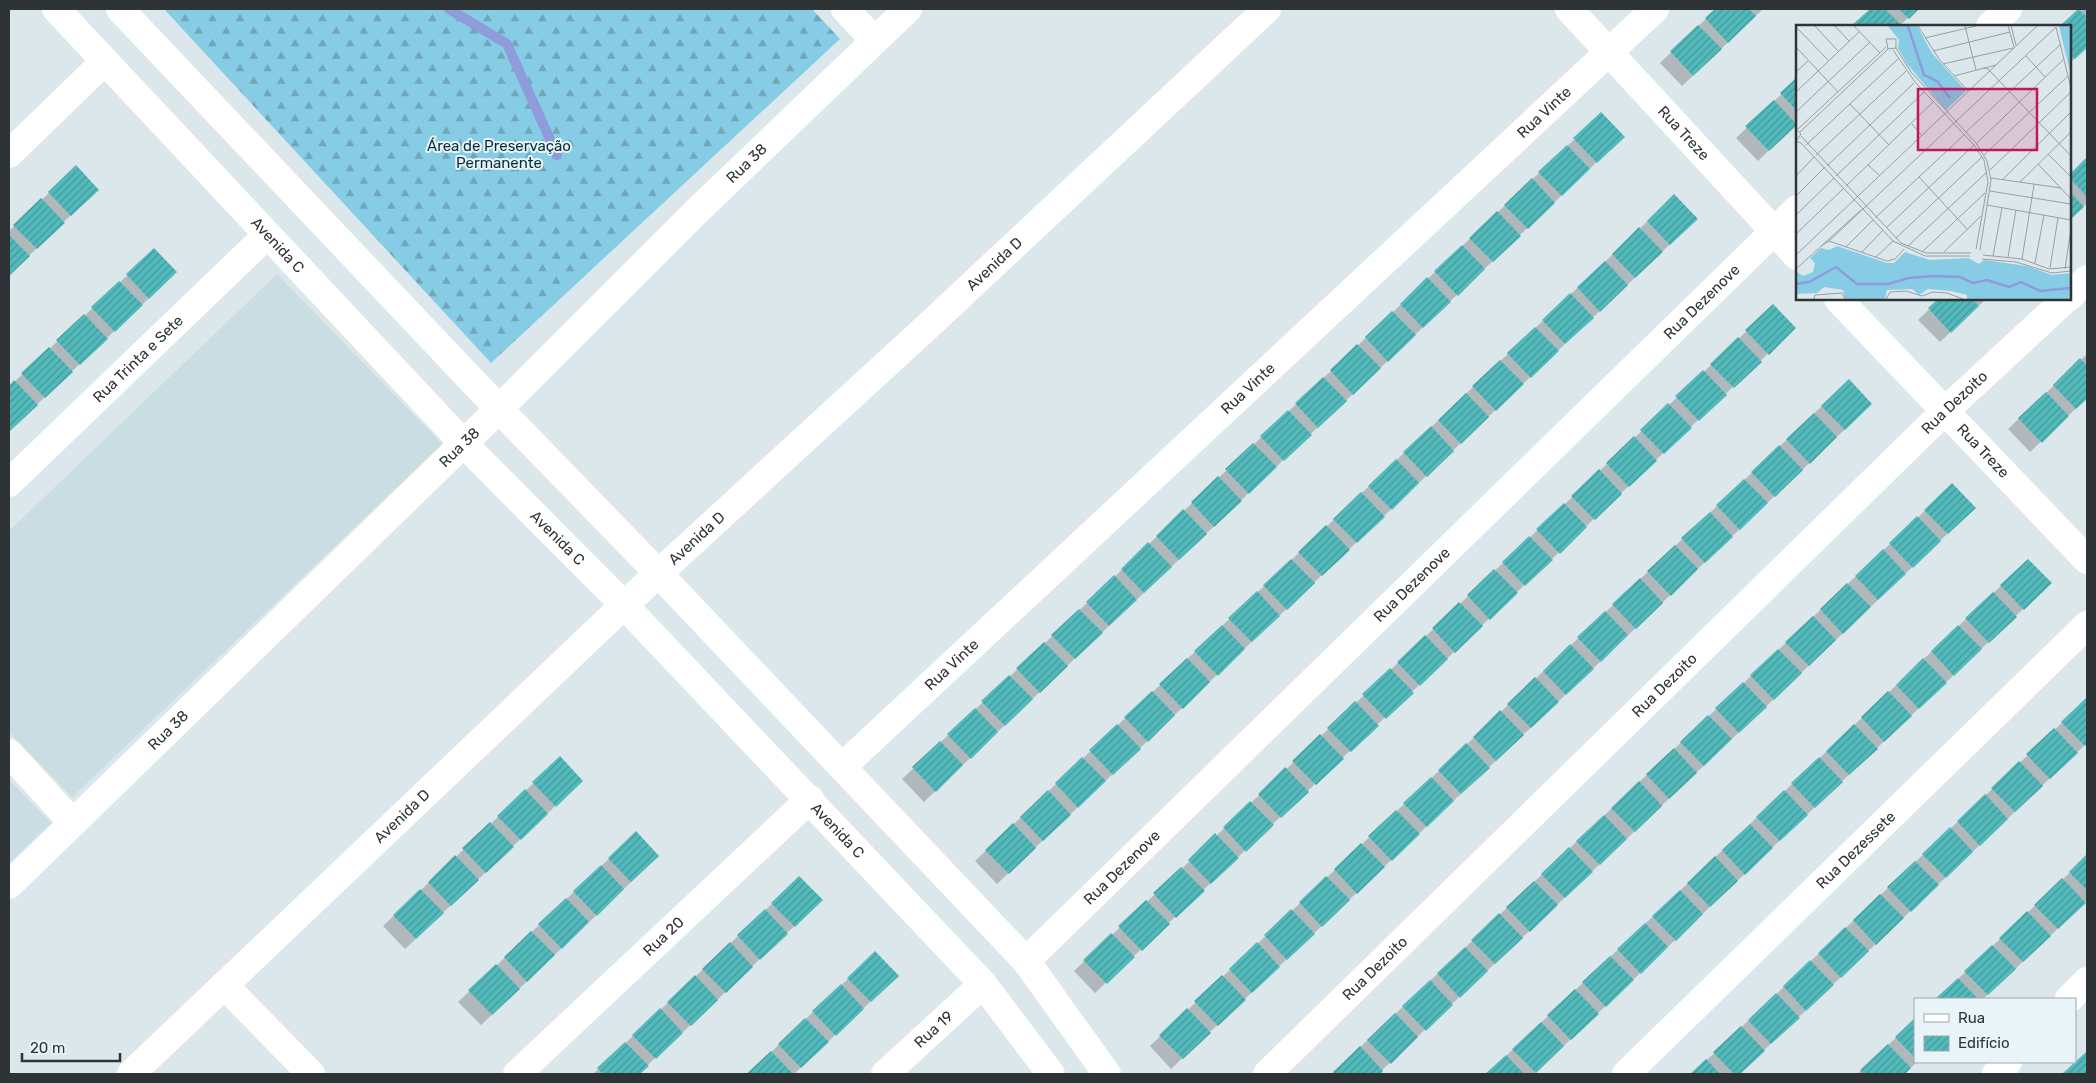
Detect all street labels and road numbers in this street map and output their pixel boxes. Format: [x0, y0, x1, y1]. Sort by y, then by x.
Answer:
street label: Rua Vinte [1513, 83, 1575, 142]
street label: Rua Treze [1654, 102, 1713, 164]
street label: Rua 38 [723, 140, 771, 187]
street label: Avenida C [247, 214, 308, 277]
street label: Avenida D [963, 233, 1026, 294]
street label: Rua Dezenove [1660, 261, 1744, 343]
street label: Rua Trinta e Sete [89, 312, 187, 406]
street label: Rua Vinte [1217, 359, 1279, 418]
street label: Rua Dezoito [1918, 367, 1991, 438]
street label: Rua Treze [1953, 420, 2013, 482]
street label: Rua 38 [435, 424, 483, 471]
street label: Avenida C [527, 507, 588, 569]
street label: Avenida D [665, 508, 728, 569]
street label: Rua Dezenove [1370, 544, 1454, 626]
street label: Rua Vinte [921, 635, 982, 694]
street label: Rua Dezoito [1628, 650, 1701, 721]
street label: Rua 38 [144, 707, 192, 754]
street label: Avenida D [370, 786, 434, 847]
street label: Avenida C [807, 799, 868, 862]
street label: Rua Dezessete [1813, 807, 1899, 893]
street label: Rua Dezenove [1080, 826, 1164, 909]
street label: Rua 20 [639, 913, 688, 960]
street label: Rua Dezoito [1339, 933, 1411, 1004]
street label: Rua 19 [911, 1007, 957, 1052]

